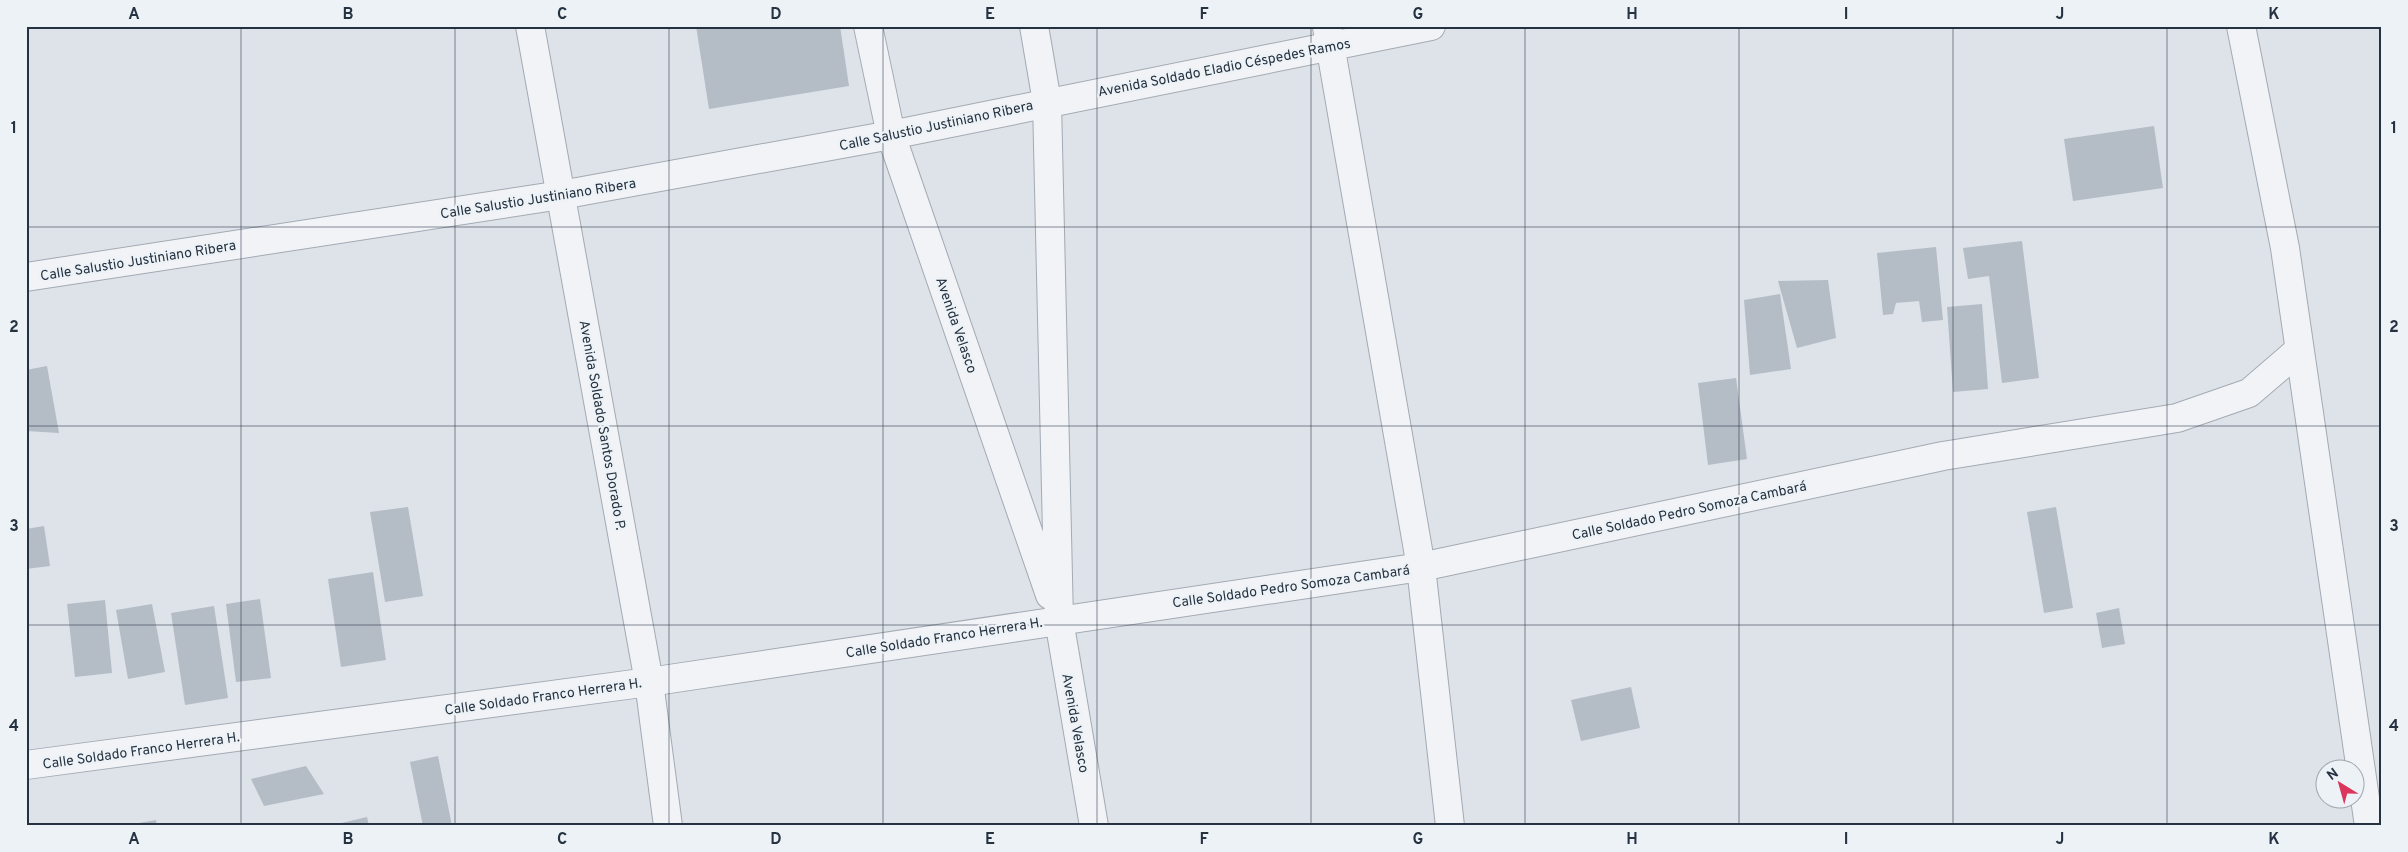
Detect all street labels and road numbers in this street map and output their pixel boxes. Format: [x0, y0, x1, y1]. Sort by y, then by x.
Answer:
street label: Avenida Soldado Eladio Céspedes Ramos [1097, 36, 1352, 101]
street label: Calle Salustio Justiniano Ribera [838, 98, 1035, 155]
street label: Calle Salustio Justiniano Ribera [439, 176, 637, 223]
street label: Calle Salustio Justiniano Ribera [39, 238, 237, 285]
street label: Avenida Velasco [931, 275, 980, 376]
street label: Avenida Soldado Santos Dorado P. [575, 319, 628, 532]
street label: Calle Soldado Pedro Somoza Cambará [1570, 478, 1808, 545]
street label: Calle Soldado Pedro Somoza Cambará [1171, 562, 1411, 613]
street label: Calle Soldado Franco Herrera H. [845, 615, 1044, 662]
street label: Avenida Velasco [1057, 672, 1092, 774]
street label: Calle Soldado Franco Herrera H. [444, 675, 643, 720]
street label: Calle Soldado Franco Herrera H. [42, 729, 241, 774]

